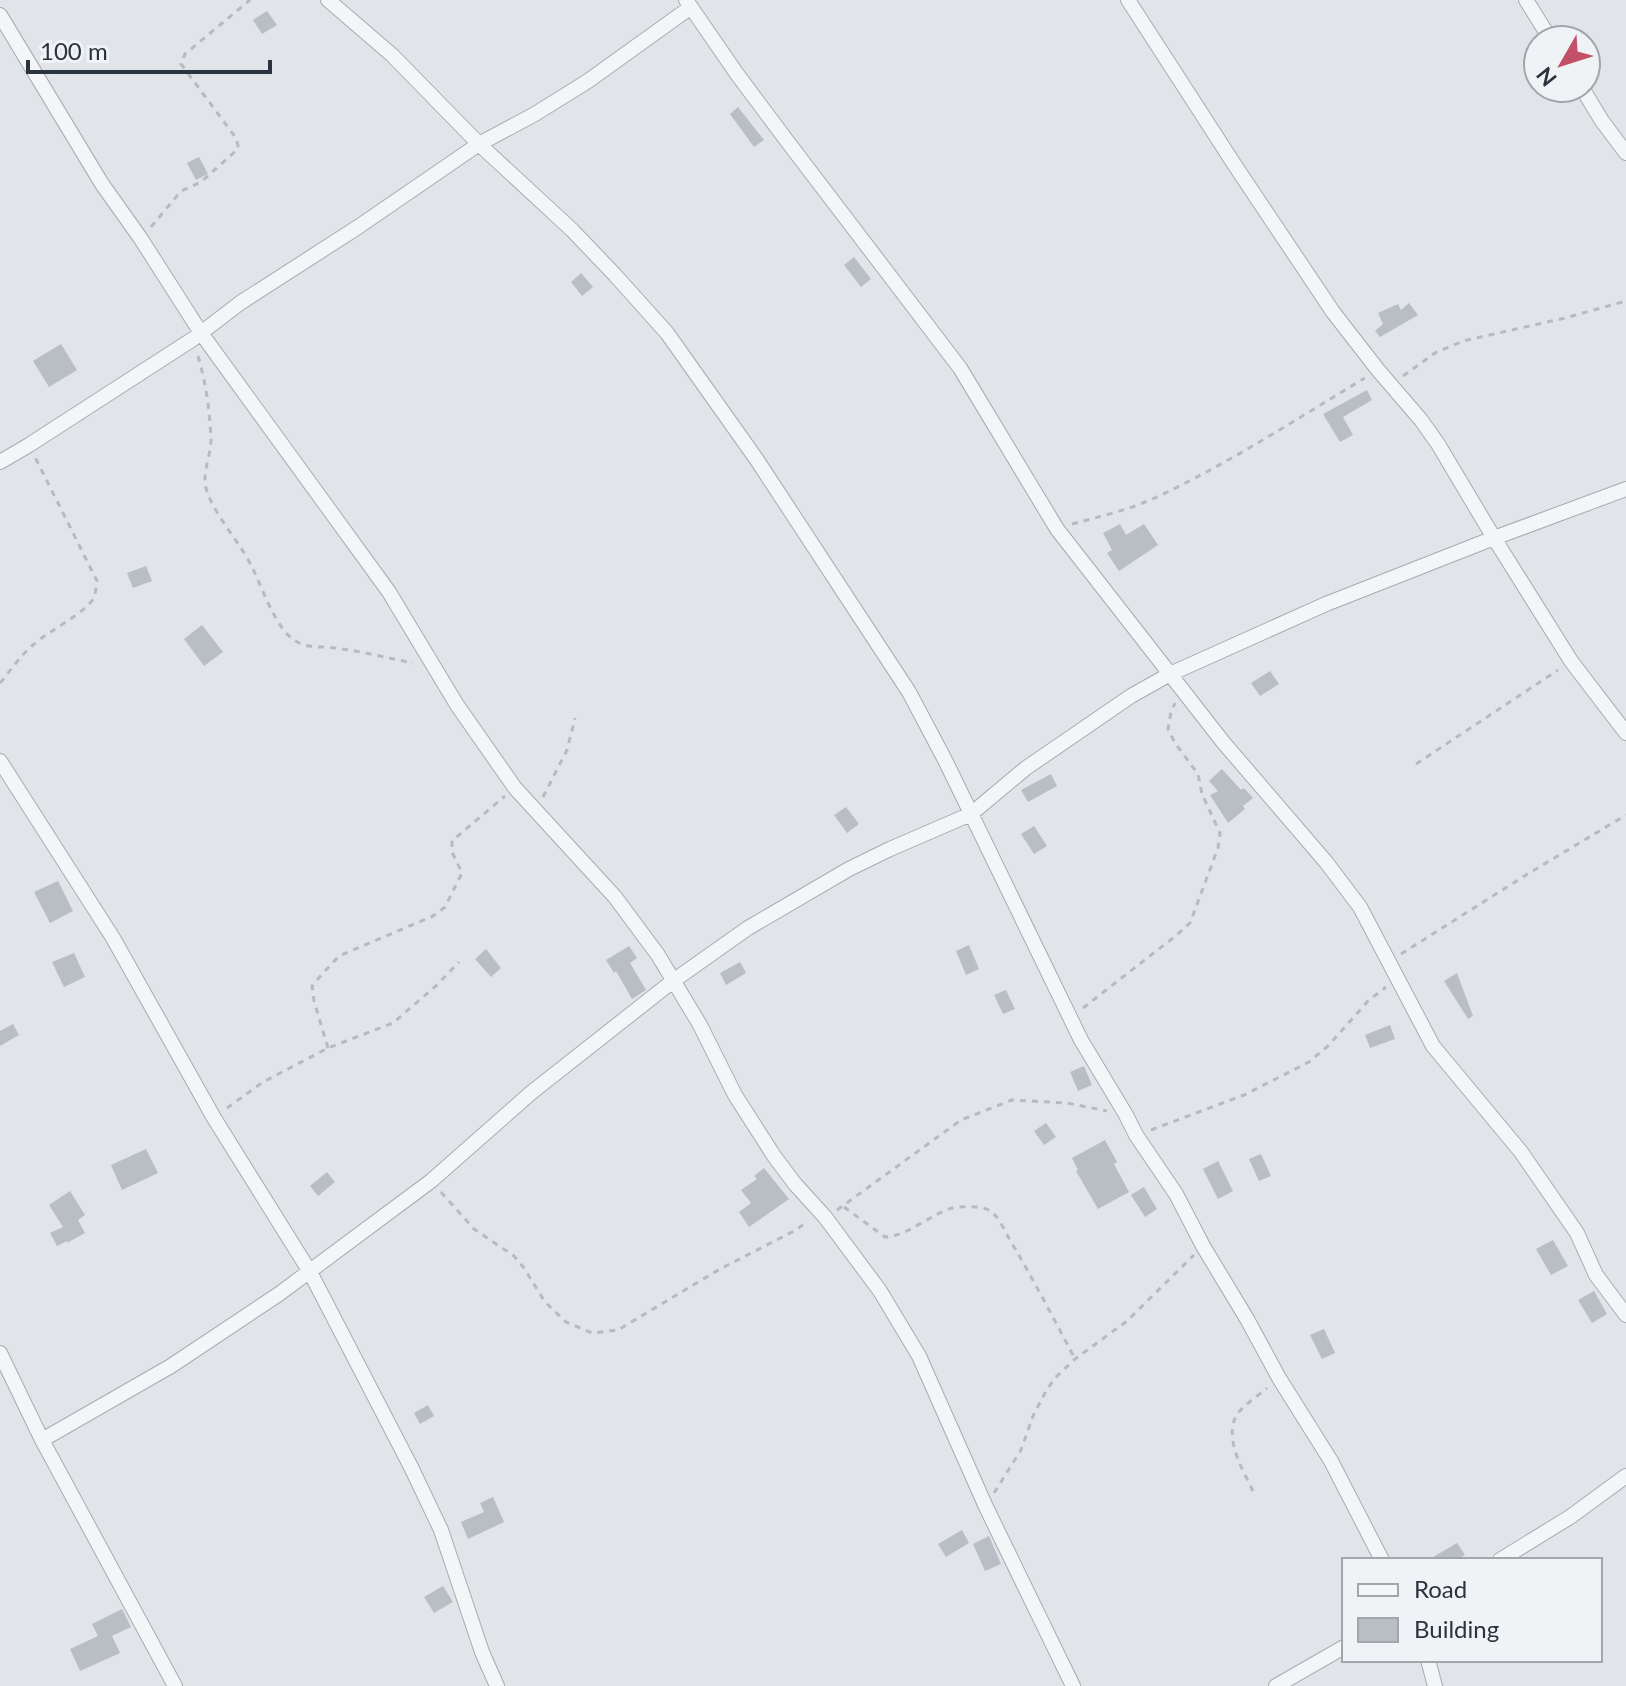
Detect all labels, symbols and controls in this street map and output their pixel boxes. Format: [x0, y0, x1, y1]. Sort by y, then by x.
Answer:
scale bar [28, 24, 270, 74]
north arrow [1522, 24, 1602, 104]
text: 100 m [40, 36, 108, 65]
text: N [1530, 62, 1562, 92]
legend [1342, 1558, 1602, 1662]
text: Road [1414, 1574, 1467, 1603]
text: Building [1414, 1614, 1499, 1643]

